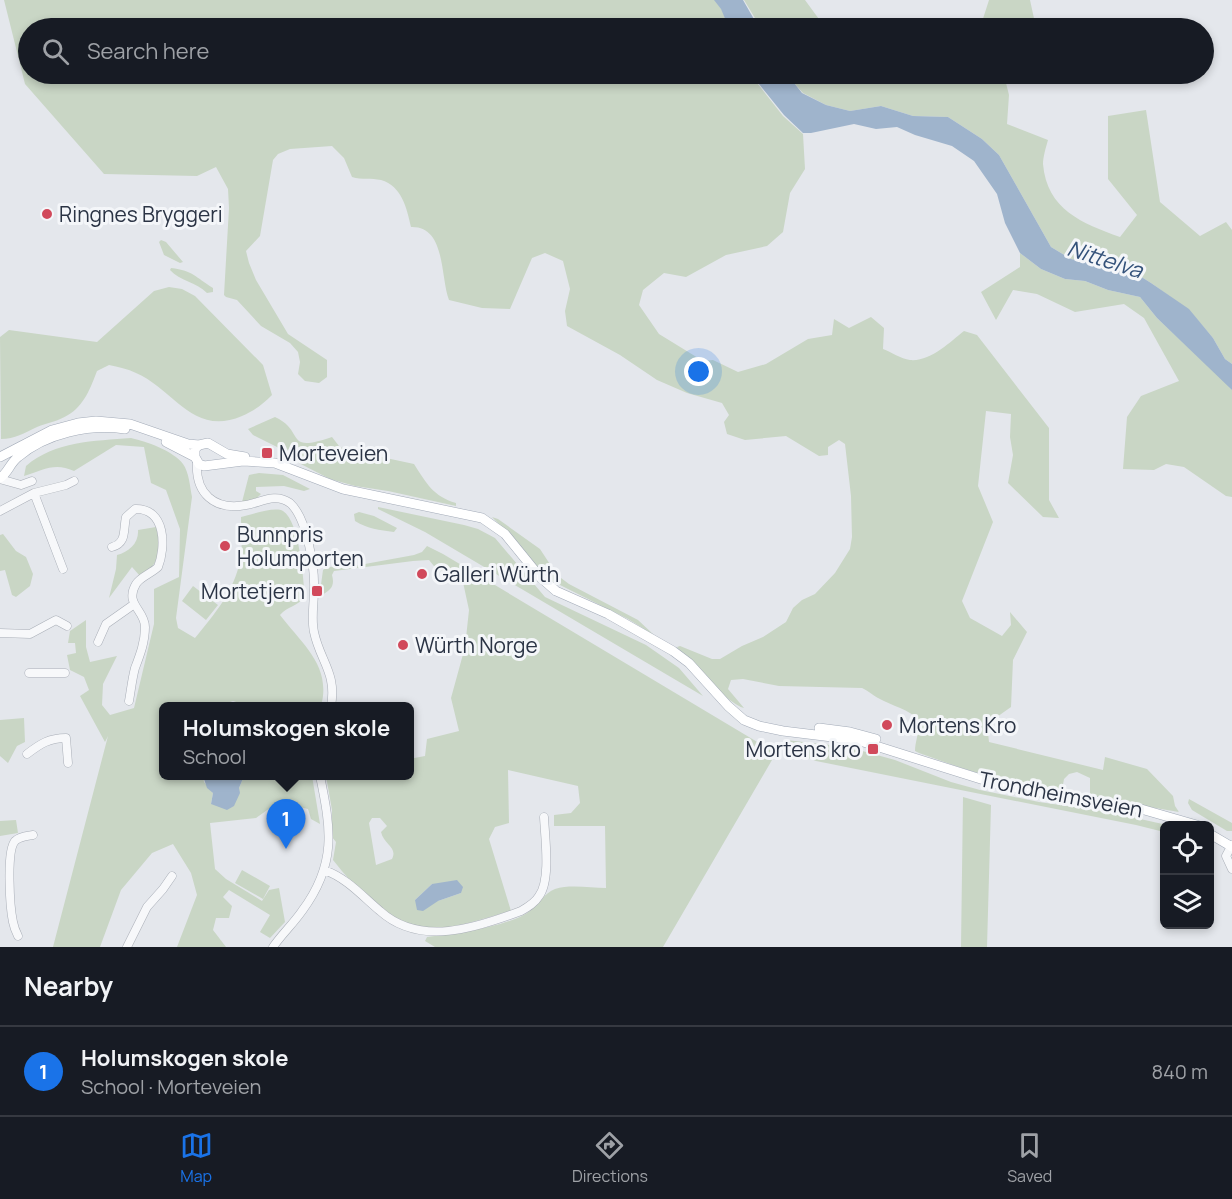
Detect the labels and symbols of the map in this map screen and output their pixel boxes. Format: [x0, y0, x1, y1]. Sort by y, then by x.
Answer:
place label: Ringnes Bryggeri [59, 200, 223, 228]
marker: Ringnes Bryggeri [40, 207, 54, 221]
water label: Nittelva [1064, 233, 1148, 286]
your location [684, 357, 713, 386]
place label: Morteveien [279, 439, 388, 467]
marker: Morteveien [260, 446, 274, 460]
place label: Bunnpris Holumporten [237, 520, 364, 572]
marker: Bunnpris Holumporten [218, 539, 232, 553]
place label: Galleri Würth [434, 560, 559, 588]
marker: Galleri Würth [415, 567, 429, 581]
place label: Mortetjern [201, 577, 305, 605]
marker: Mortetjern [310, 584, 324, 598]
place label: Würth Norge [415, 631, 538, 659]
marker: Würth Norge [396, 638, 410, 652]
place label: Mortens Kro [899, 711, 1017, 739]
marker: Mortens Kro [880, 718, 894, 732]
place label: Mortens kro [746, 735, 861, 763]
marker: Mortens kro [866, 742, 880, 756]
street label: Trondheimsveien [977, 764, 1145, 824]
pin: 1 [266, 800, 306, 849]

